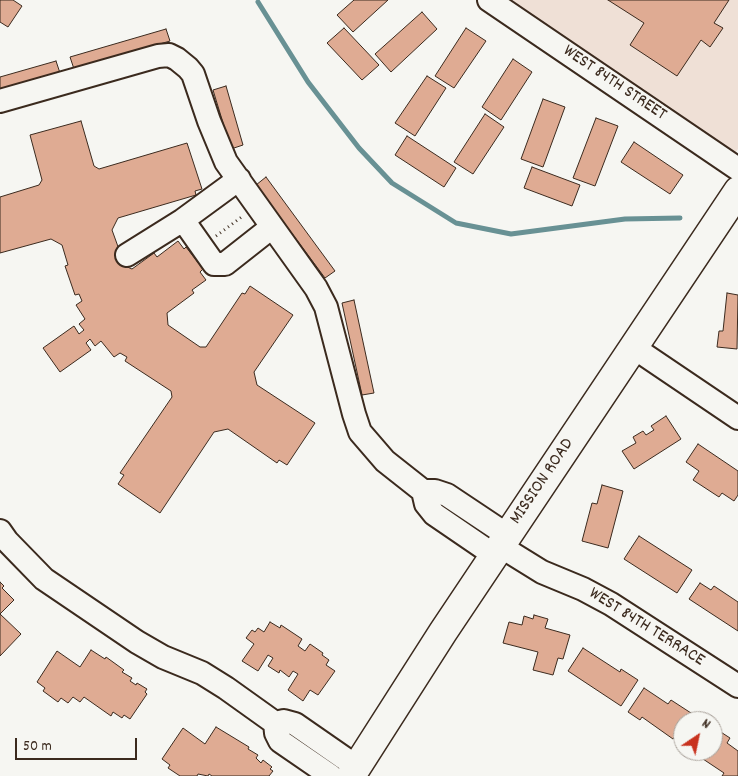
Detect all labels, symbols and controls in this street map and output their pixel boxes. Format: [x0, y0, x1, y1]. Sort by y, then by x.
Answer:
street label: WEST 84TH STREET [558, 41, 670, 127]
street label: MISSION ROAD [506, 435, 580, 529]
street label: WEST 84TH TERRACE [584, 584, 708, 672]
north arrow [673, 711, 723, 761]
text: N [697, 714, 714, 735]
scale bar [18, 728, 140, 760]
text: 50 m [23, 736, 52, 758]

